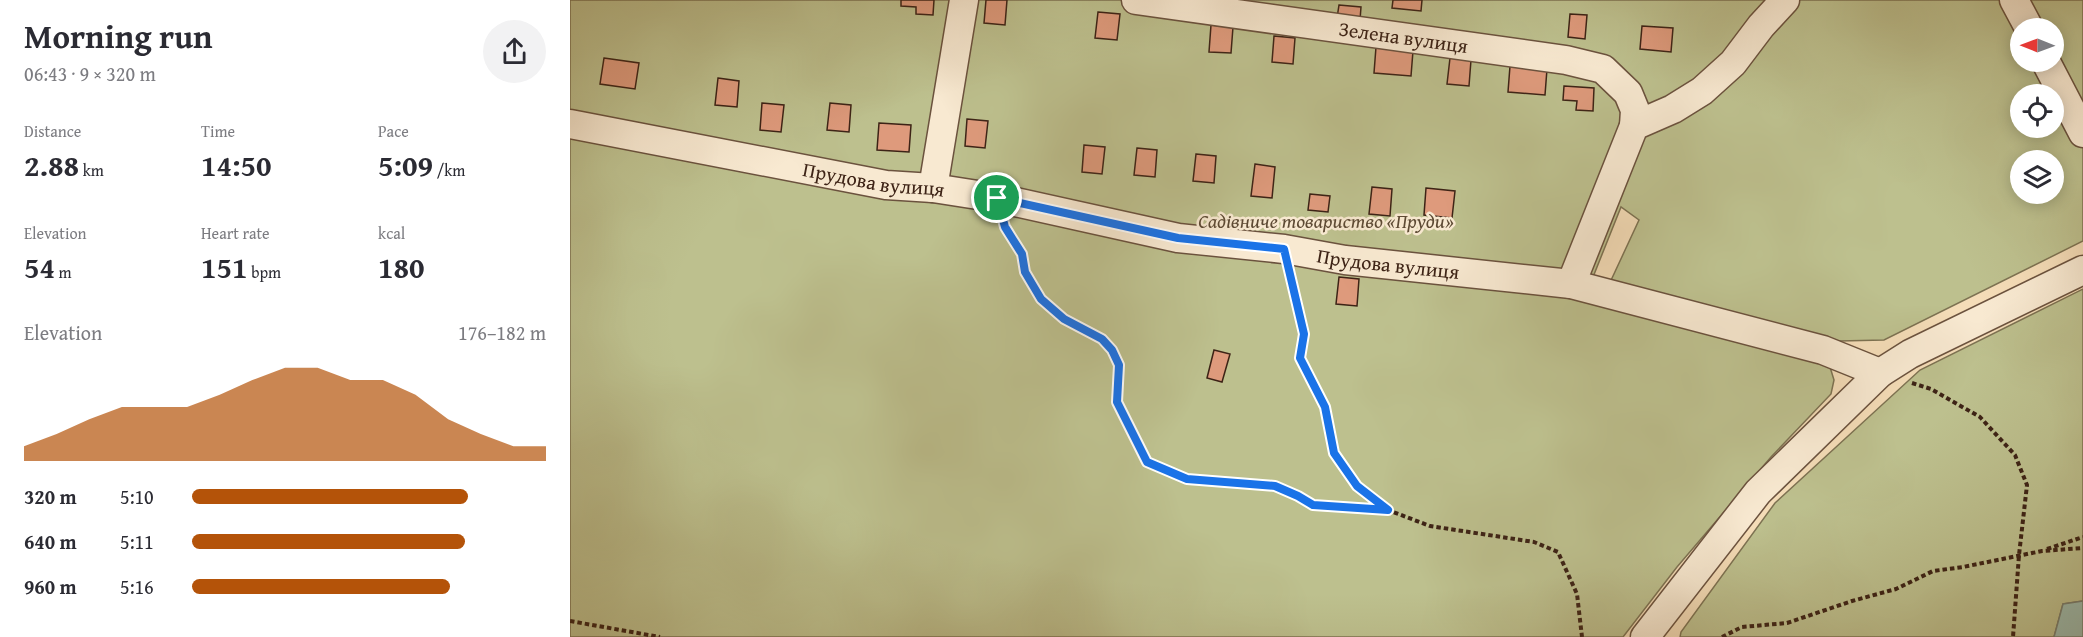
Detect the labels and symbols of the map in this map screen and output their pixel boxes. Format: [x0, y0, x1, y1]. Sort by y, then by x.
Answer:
street label: Зелена вулиця [1337, 13, 1470, 60]
north arrow [2010, 18, 2064, 72]
street label: Прудова вулиця [801, 154, 947, 204]
pin [971, 172, 1022, 223]
park label: Садівниче товариство «Пруди» [1198, 206, 1454, 235]
street label: Прудова вулиця [1315, 240, 1461, 286]

